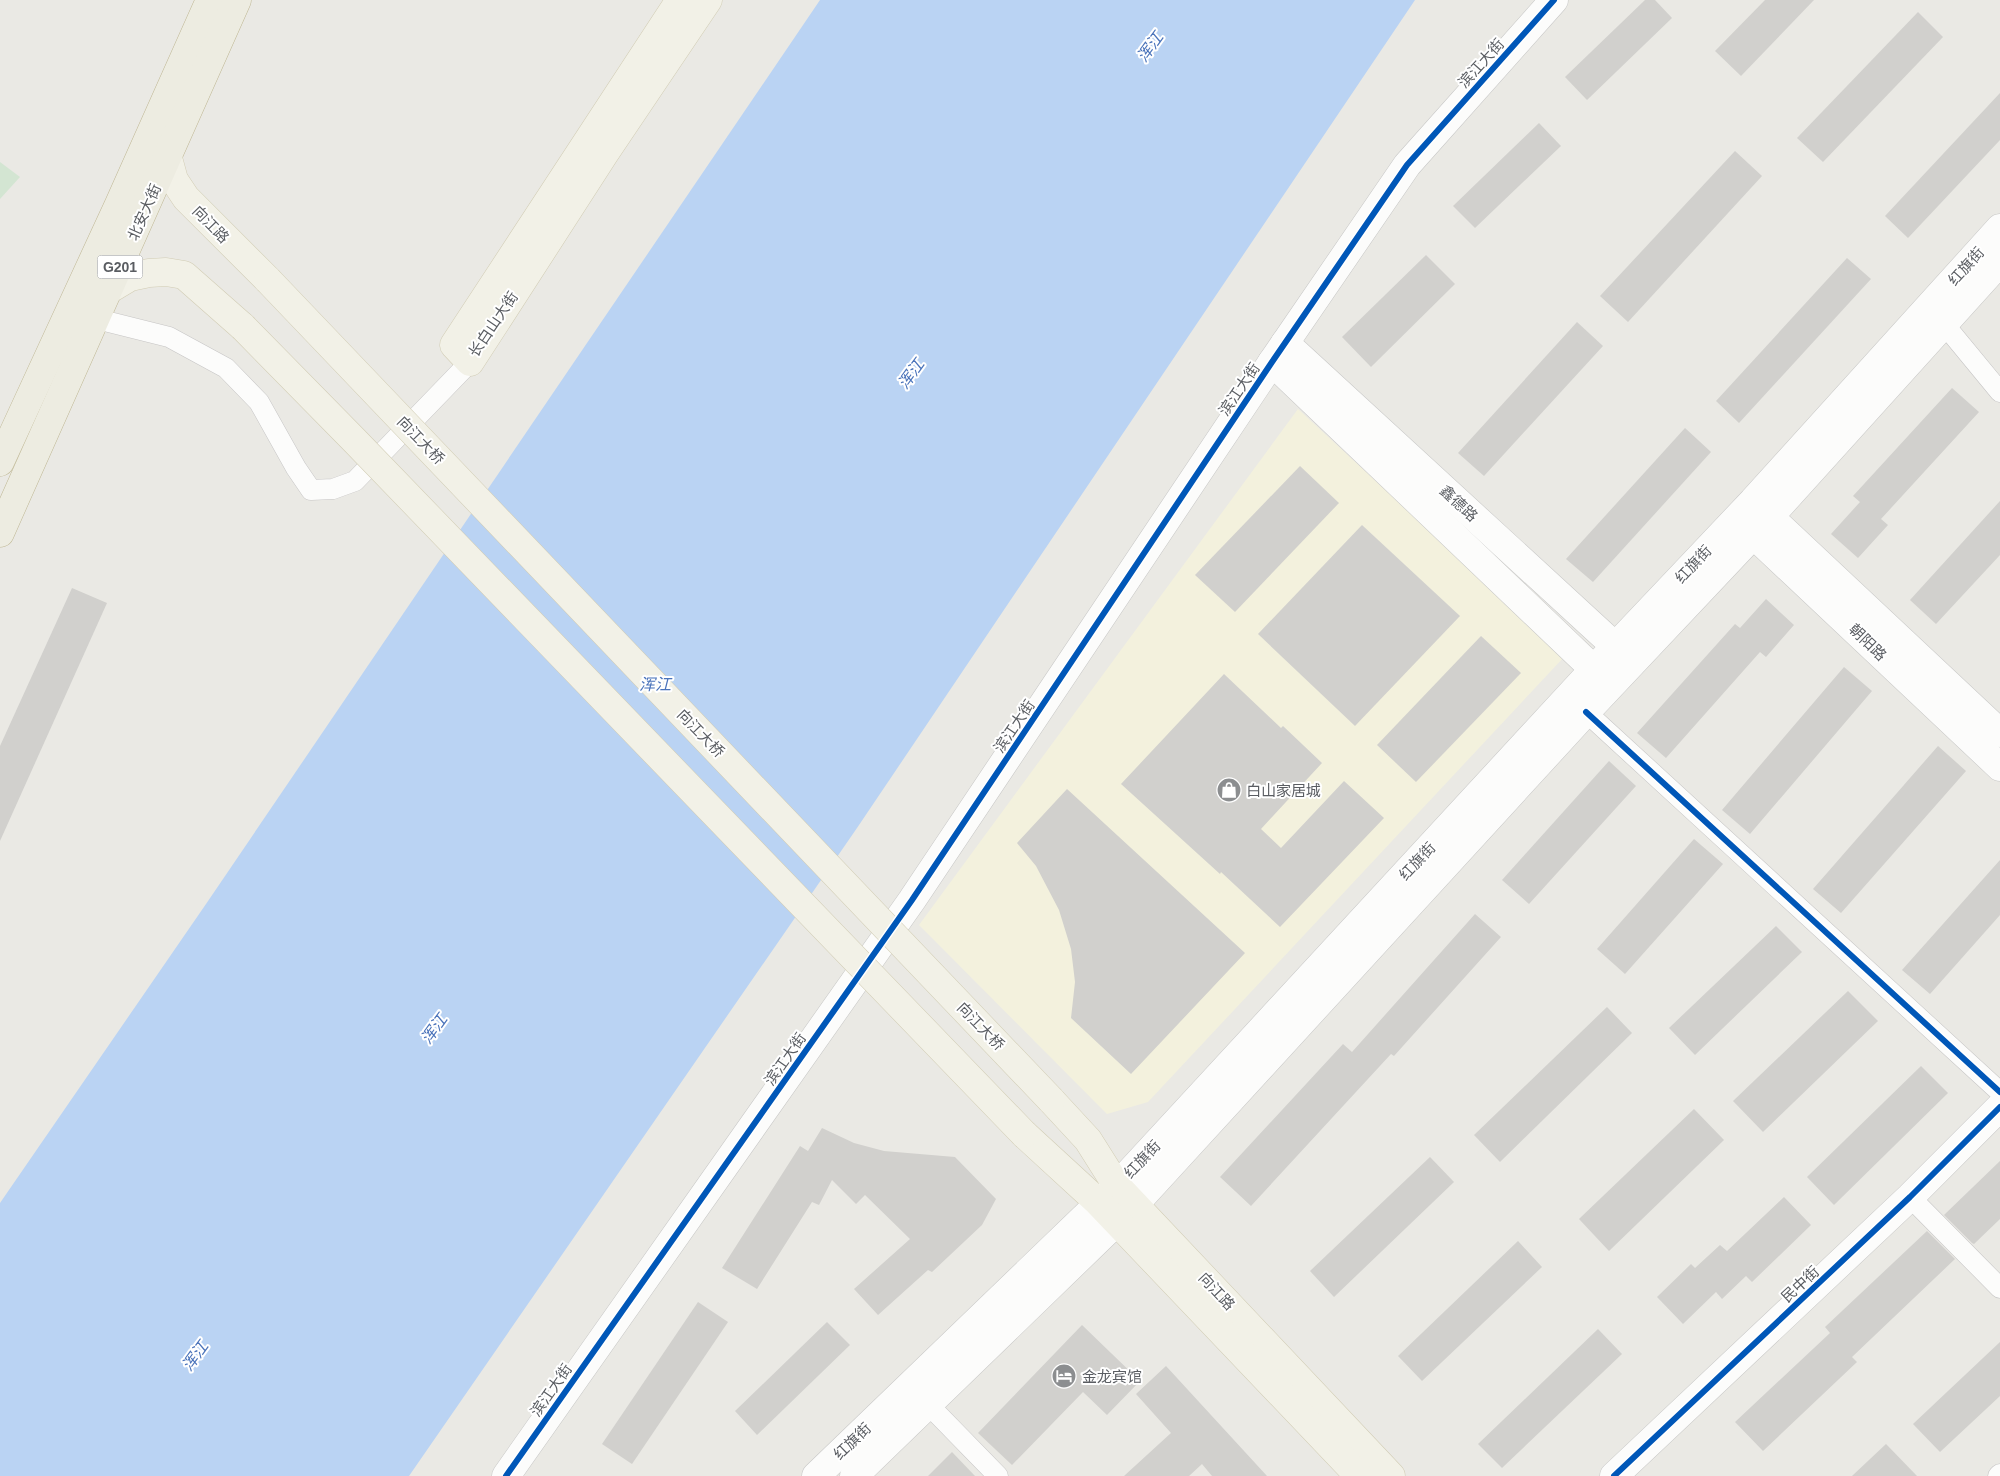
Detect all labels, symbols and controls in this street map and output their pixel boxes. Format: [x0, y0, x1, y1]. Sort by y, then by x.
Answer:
water label: 浑江 [1134, 27, 1167, 65]
street label: 滨江大街 [1455, 35, 1507, 91]
street label: 北安大街 [124, 181, 164, 243]
street label: 向江路 [189, 202, 233, 246]
street label: 红旗街 [1945, 244, 1987, 288]
road number: G201 [98, 256, 142, 278]
street label: 长白山大街 [465, 288, 521, 360]
water label: 浑江 [895, 354, 928, 392]
street label: 滨江大街 [1215, 359, 1263, 419]
street label: 向江大桥 [394, 413, 448, 467]
street label: 鑫德路 [1437, 481, 1481, 525]
street label: 红旗街 [1671, 542, 1715, 586]
street label: 朝阳路 [1846, 620, 1890, 664]
water label: 浑江 [639, 676, 673, 693]
street label: 滨江大街 [990, 696, 1038, 756]
street label: 向江大桥 [674, 706, 728, 760]
shop icon: 白山家居城 [1216, 777, 1242, 803]
place label: 白山家居城 [1246, 782, 1321, 799]
street label: 红旗街 [1395, 839, 1439, 883]
street label: 向江大桥 [954, 999, 1008, 1053]
water label: 浑江 [418, 1009, 451, 1047]
street label: 滨江大街 [761, 1030, 809, 1088]
street label: 红旗街 [1120, 1137, 1164, 1181]
street label: 民中街 [1778, 1262, 1822, 1306]
street label: 向江路 [1195, 1269, 1239, 1313]
water label: 浑江 [179, 1336, 212, 1374]
street label: 滨江大街 [527, 1361, 575, 1419]
hotel icon: 金龙宾馆 [1051, 1363, 1077, 1389]
place label: 金龙宾馆 [1082, 1368, 1142, 1385]
street label: 红旗街 [830, 1419, 874, 1463]

